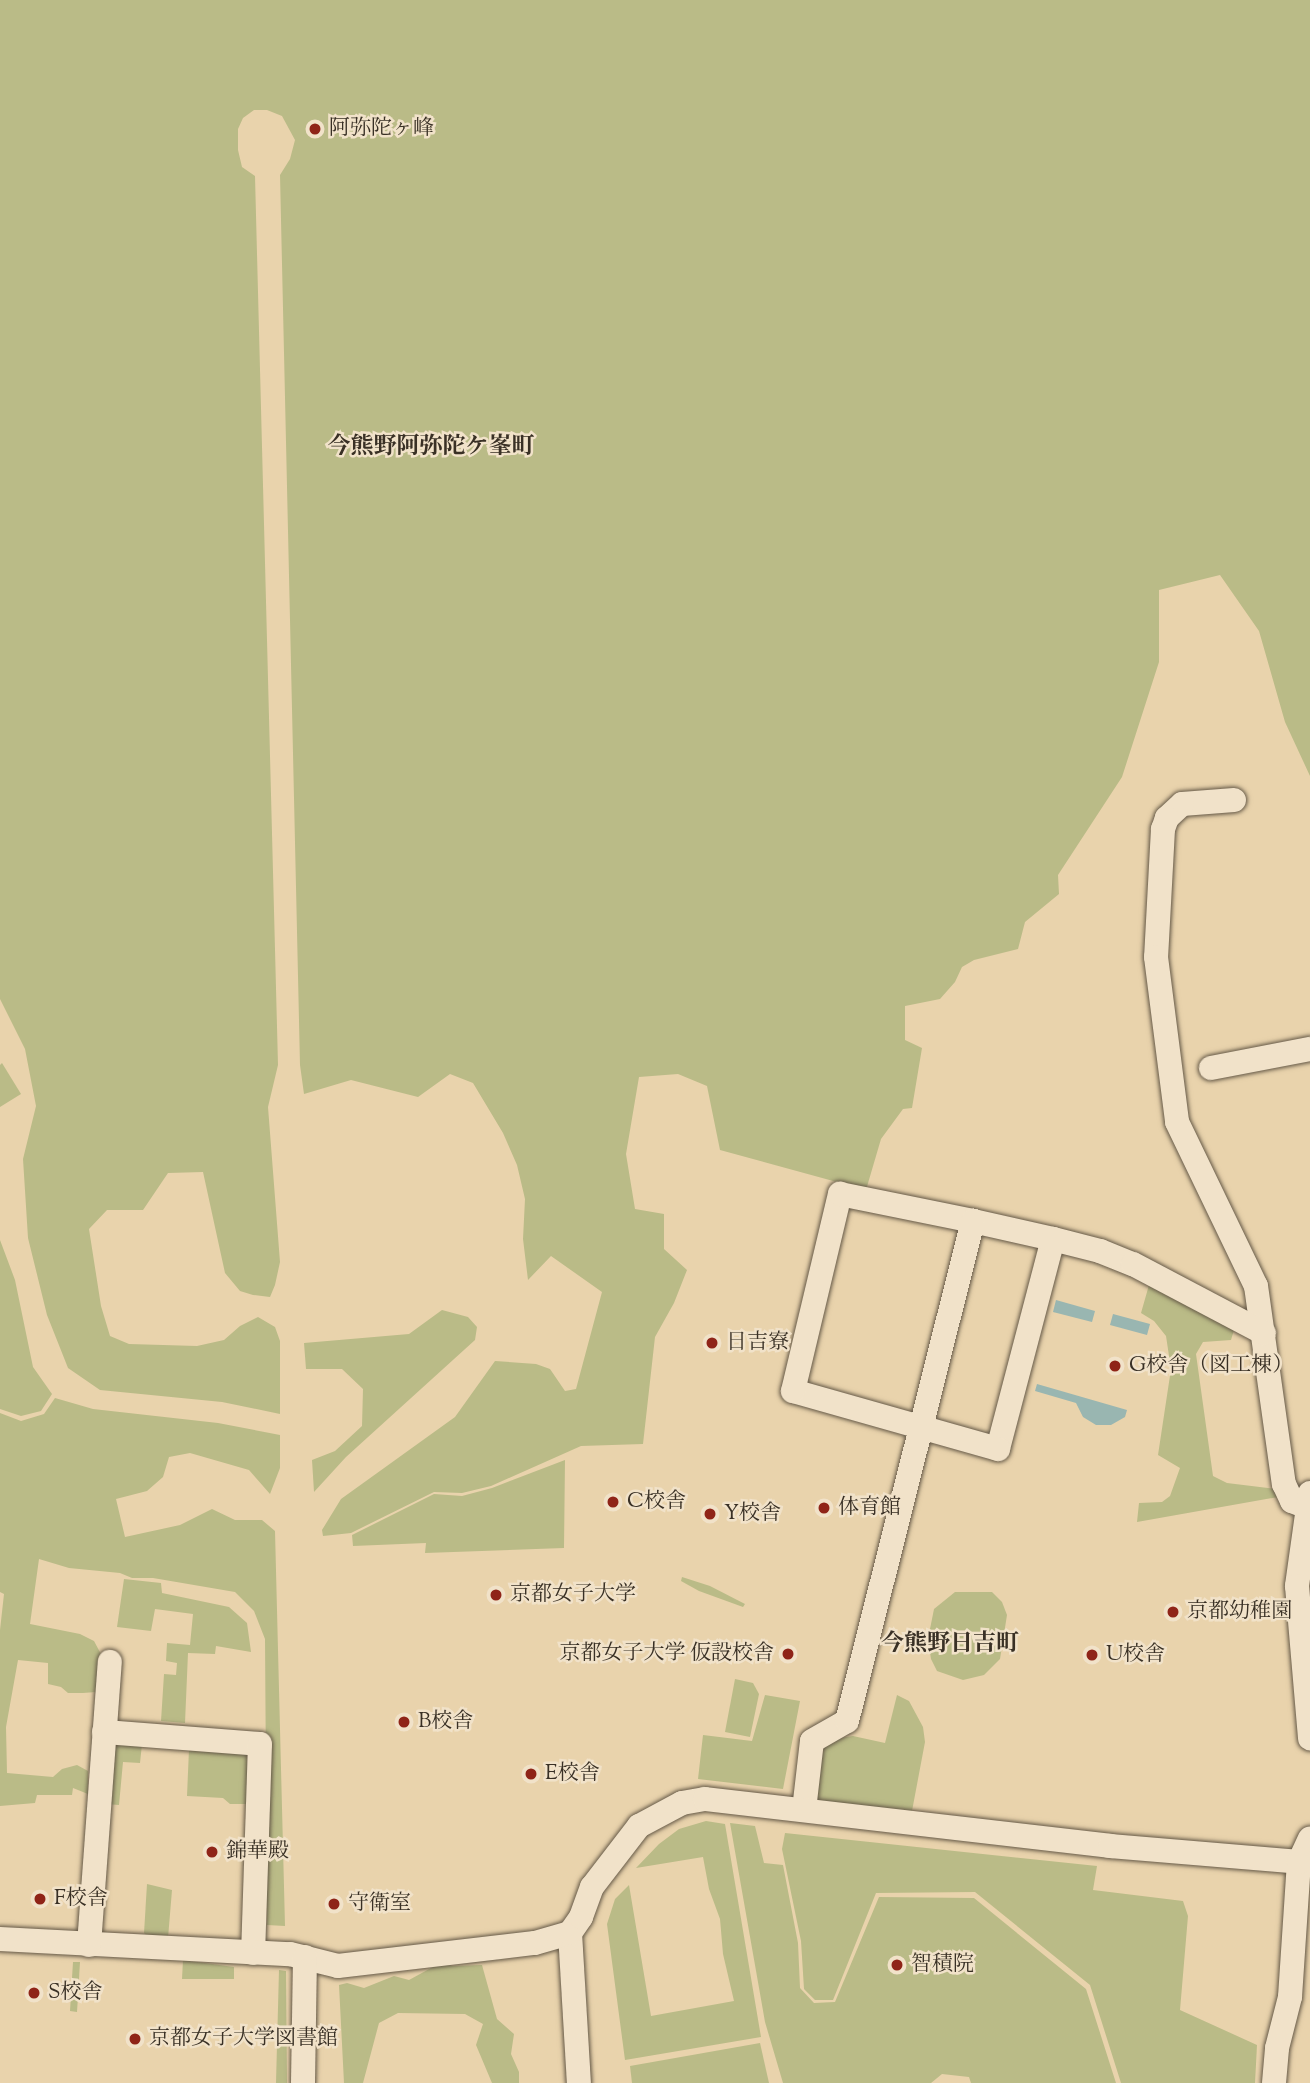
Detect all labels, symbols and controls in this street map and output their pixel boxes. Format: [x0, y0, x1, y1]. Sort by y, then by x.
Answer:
place label: 阿弥陀ヶ峰 [329, 116, 434, 142]
marker: 阿弥陀ヶ峰 [307, 121, 323, 137]
district label: 今熊野阿弥陀ケ峯町 [328, 434, 534, 462]
place label: 日吉寮 [726, 1330, 789, 1356]
marker: 日吉寮 [704, 1335, 720, 1351]
place label: G校舎（図工棟） [1129, 1353, 1293, 1379]
marker: G校舎（図工棟） [1107, 1358, 1123, 1374]
place label: C校舎 [627, 1489, 686, 1515]
marker: C校舎 [605, 1494, 621, 1510]
place label: 体育館 [838, 1495, 901, 1521]
marker: 体育館 [816, 1500, 832, 1516]
place label: Y校舎 [724, 1501, 781, 1527]
marker: Y校舎 [702, 1506, 718, 1522]
place label: 京都女子大学 [510, 1582, 636, 1608]
marker: 京都女子大学 [488, 1587, 504, 1603]
place label: 京都幼稚園 [1187, 1599, 1292, 1625]
marker: 京都幼稚園 [1165, 1604, 1181, 1620]
district label: 今熊野日吉町 [881, 1631, 1019, 1659]
place label: 京都女子大学 仮設校舎 [560, 1641, 774, 1667]
place label: U校舎 [1106, 1642, 1165, 1668]
marker: 京都女子大学 仮設校舎 [780, 1646, 796, 1662]
marker: U校舎 [1084, 1647, 1100, 1663]
place label: B校舎 [418, 1709, 473, 1735]
marker: B校舎 [396, 1714, 412, 1730]
place label: E校舎 [545, 1761, 600, 1787]
marker: E校舎 [523, 1766, 539, 1782]
place label: 錦華殿 [226, 1839, 289, 1865]
marker: 錦華殿 [204, 1844, 220, 1860]
place label: F校舎 [54, 1886, 108, 1912]
marker: F校舎 [32, 1891, 48, 1907]
place label: 守衛室 [348, 1891, 411, 1917]
marker: 守衛室 [326, 1896, 342, 1912]
place label: 智積院 [911, 1952, 974, 1978]
marker: 智積院 [889, 1957, 905, 1973]
place label: S校舎 [48, 1980, 103, 2006]
marker: S校舎 [26, 1985, 42, 2001]
place label: 京都女子大学図書館 [149, 2026, 338, 2052]
marker: 京都女子大学図書館 [127, 2031, 143, 2047]

